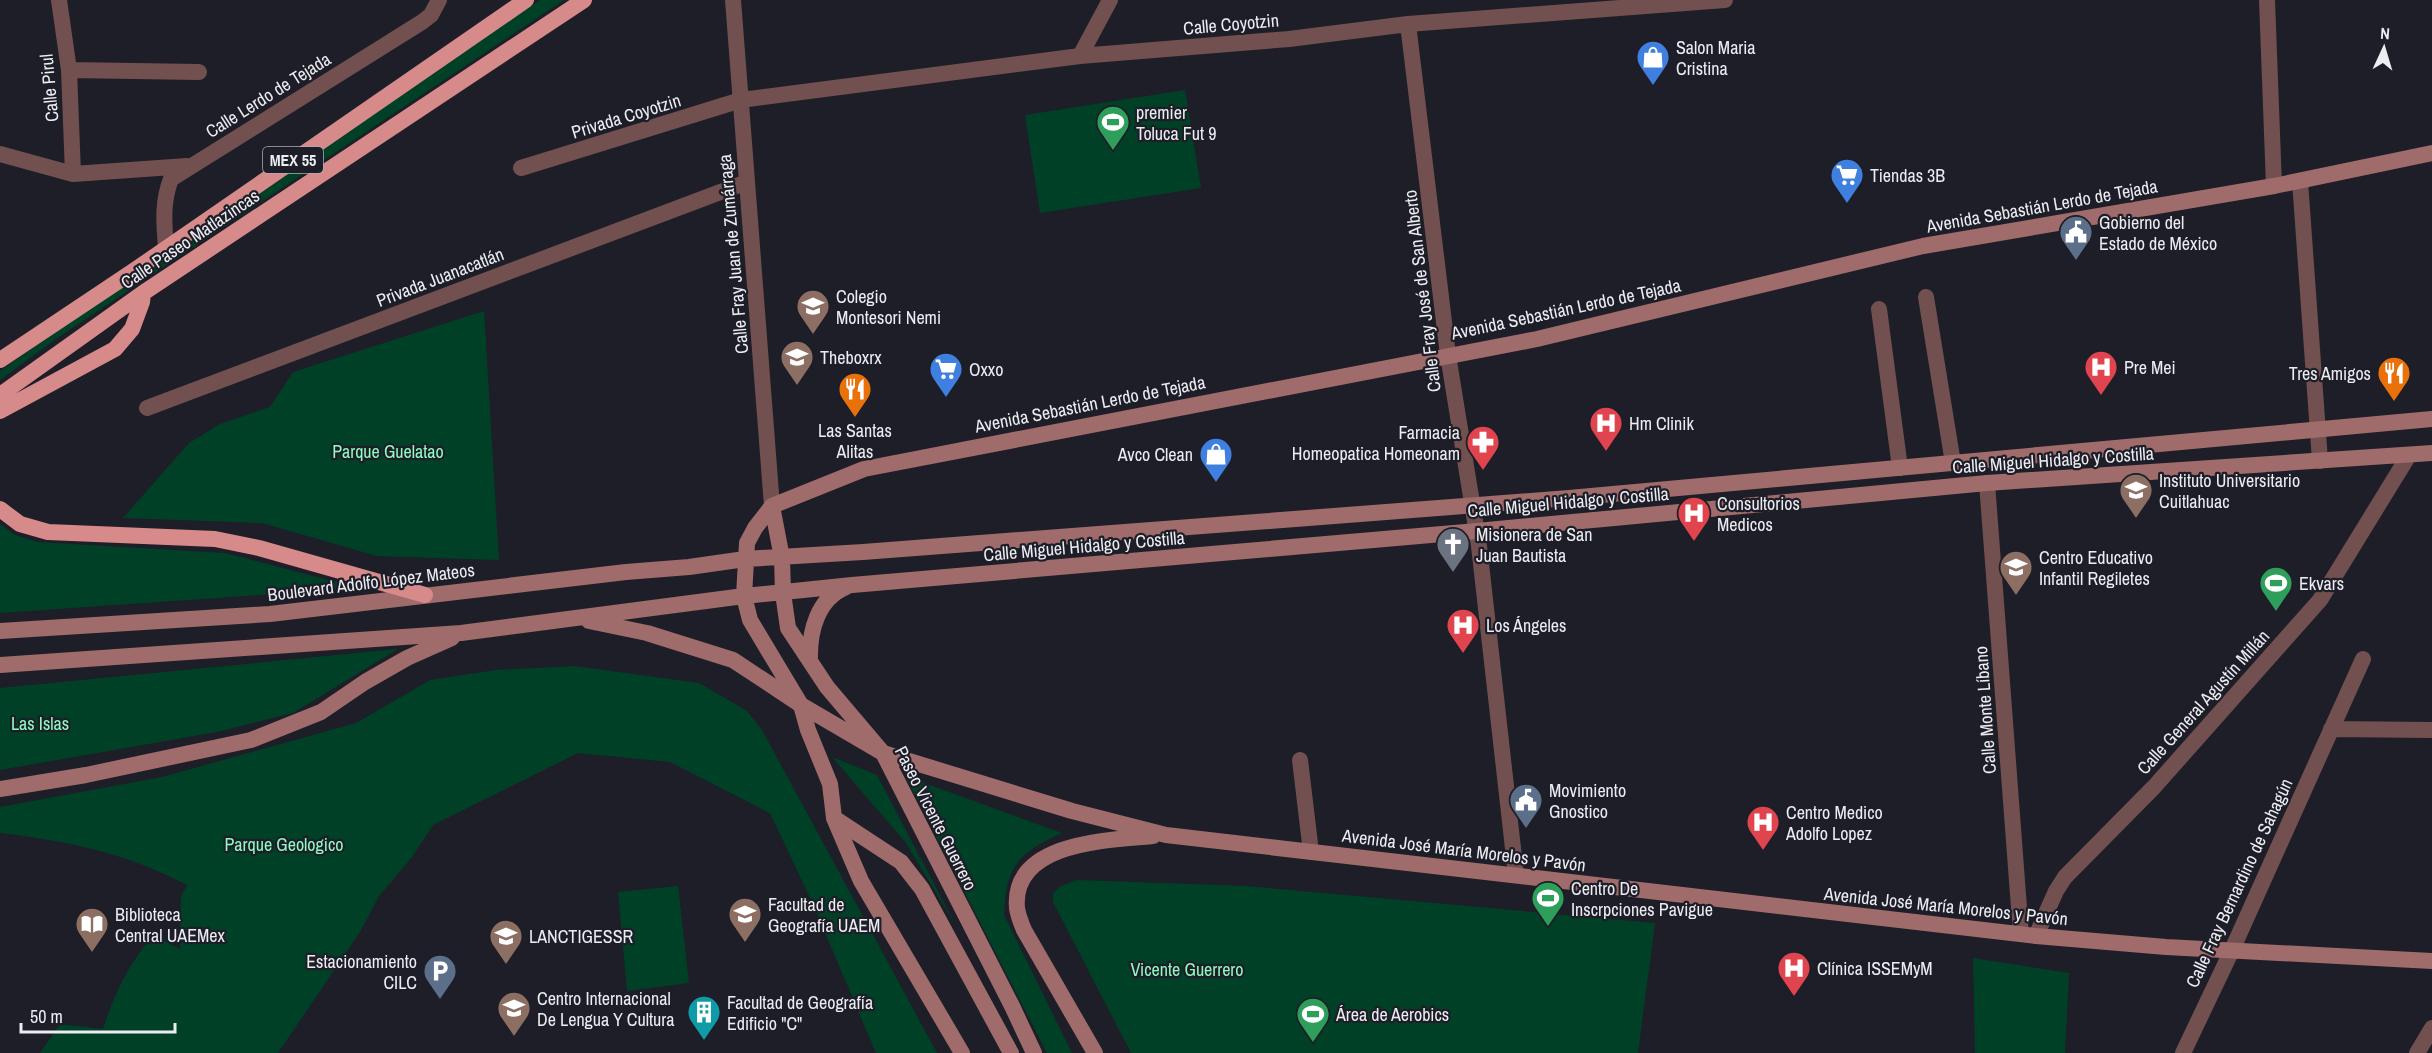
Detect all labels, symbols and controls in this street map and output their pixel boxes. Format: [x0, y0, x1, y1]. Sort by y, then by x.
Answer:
street label: Calle Coyotzin [1182, 7, 1280, 41]
north arrow [2354, 18, 2414, 78]
text: N [2380, 22, 2391, 44]
place label: Salon Maria Cristina [1676, 35, 1756, 81]
shop icon: Salon Maria Cristina [1635, 39, 1671, 86]
street label: Calle Lerdo de Tejada [201, 46, 335, 144]
street label: Calle Pirul [34, 53, 64, 123]
street label: Privada Coyotzin [568, 87, 684, 145]
place label: premier Toluca Fut 9 [1136, 100, 1216, 146]
sports icon: premier Toluca Fut 9 [1095, 104, 1131, 151]
road number: MEX 55 [263, 147, 323, 173]
street label: Calle Fray Juan de Zumárraga [712, 153, 754, 355]
supermarket icon: Tiendas 3B [1829, 157, 1865, 204]
place label: Tiendas 3B [1870, 163, 1945, 188]
street label: Avenida Sebastián Lerdo de Tejada [1924, 173, 2159, 239]
street label: Calle Paseo Matlazincas [116, 183, 264, 295]
street label: Calle Fray José de San Alberto [1397, 188, 1447, 394]
place label: Gobierno del Estado de México [2099, 210, 2217, 256]
public building icon: Gobierno del Estado de México [2058, 214, 2094, 261]
street label: Privada Juanacatlán [373, 241, 507, 313]
street label: Avenida Sebastián Lerdo de Tejada [1448, 272, 1683, 346]
place label: Colegio Montesori Nemi [836, 284, 941, 330]
school or university icon: Colegio Montesori Nemi [795, 288, 831, 335]
school or university icon: Theboxrx [779, 339, 815, 386]
place label: Theboxrx [820, 345, 882, 370]
hospital icon: Pre Mei [2083, 349, 2119, 396]
supermarket icon: Oxxo [928, 351, 964, 398]
place label: Pre Mei [2124, 355, 2176, 380]
restaurant icon: Tres Amigos [2376, 355, 2412, 402]
place label: Oxxo [969, 357, 1003, 382]
place label: Tres Amigos [2289, 361, 2371, 386]
street label: Avenida Sebastián Lerdo de Tejada [972, 369, 1207, 439]
restaurant icon: Las Santas Alitas [837, 371, 873, 418]
hospital icon: Hm Clinik [1588, 405, 1624, 452]
place label: Hm Clinik [1629, 411, 1694, 436]
place label: Las Santas Alitas [818, 418, 892, 464]
place label: Farmacia Homeopatica Homeonam [1292, 420, 1460, 466]
pharmacy icon: Farmacia Homeopatica Homeonam [1465, 424, 1501, 471]
shop icon: Avco Clean [1198, 436, 1234, 483]
park label: Parque Guelatao [332, 439, 444, 464]
street label: Calle Miguel Hidalgo y Costilla [1951, 440, 2155, 480]
place label: Avco Clean [1117, 442, 1193, 467]
place label: Instituto Universitario Cuitlahuac [2159, 468, 2300, 514]
school or university icon: Instituto Universitario Cuitlahuac [2118, 472, 2154, 519]
street label: Calle Miguel Hidalgo y Costilla [1466, 481, 1670, 523]
place label: Consultorios Medicos [1717, 491, 1800, 537]
hospital icon: Consultorios Medicos [1676, 495, 1712, 542]
place label: Misionera de San Juan Bautista [1476, 522, 1593, 568]
street label: Calle Miguel Hidalgo y Costilla [982, 525, 1186, 567]
church icon: Misionera de San Juan Bautista [1435, 526, 1471, 573]
place label: Centro Educativo Infantil Regiletes [2039, 545, 2153, 591]
school or university icon: Centro Educativo Infantil Regiletes [1998, 549, 2034, 596]
street label: Boulevard Adolfo López Mateos [266, 557, 476, 607]
sports icon: Ekvars [2258, 565, 2294, 612]
place label: Ekvars [2299, 571, 2344, 596]
hospital icon: Los Ángeles [1445, 607, 1481, 654]
place label: Los Ángeles [1486, 613, 1566, 638]
street label: Calle General Agustín Millán [2131, 624, 2275, 780]
street label: Calle Monte Líbano [1968, 645, 2002, 775]
park label: Las Islas [11, 711, 69, 736]
street label: Paseo Vicente Guerrero [889, 742, 983, 894]
street label: Calle Fray Bernardino de Sahagún [2179, 774, 2299, 992]
place label: Movimiento Gnostico [1549, 778, 1626, 824]
public building icon: Movimiento Gnostico [1508, 782, 1544, 829]
place label: Centro Medico Adolfo Lopez [1785, 800, 1883, 846]
hospital icon: Centro Medico Adolfo Lopez [1745, 804, 1781, 851]
street label: Avenida José María Morelos y Pavón [1340, 823, 1587, 877]
park label: Parque Geologico [225, 832, 343, 857]
place label: Centro De Inscrpciones Pavigue [1571, 876, 1713, 922]
sports icon: Centro De Inscrpciones Pavigue [1530, 880, 1566, 927]
street label: Avenida José María Morelos y Pavón [1822, 881, 2069, 931]
place label: Facultad de Geografía UAEM [768, 892, 880, 938]
school or university icon: Facultad de Geografía UAEM [727, 896, 763, 943]
place label: Biblioteca Central UAEMex [115, 902, 226, 948]
library icon: Biblioteca Central UAEMex [74, 906, 110, 953]
school or university icon: LANCTIGESSR [488, 918, 524, 965]
place label: LANCTIGESSR [529, 924, 634, 949]
place label: Estacionamiento CILC [306, 949, 417, 995]
hospital icon: Clínica ISSEMyM [1776, 950, 1812, 997]
parking icon: Estacionamiento CILC [422, 953, 458, 1000]
place label: Clínica ISSEMyM [1817, 956, 1933, 981]
park label: Vicente Guerrero [1131, 957, 1243, 982]
place label: Centro Internacional De Lengua Y Cultura [537, 986, 674, 1032]
school or university icon: Centro Internacional De Lengua Y Cultura [496, 990, 532, 1037]
place label: Facultad de Geografía Edificio "C" [727, 990, 873, 1036]
building icon: Facultad de Geografía Edificio "C" [686, 994, 722, 1041]
scale bar [21, 996, 176, 1034]
sports icon: Área de Aerobics [1295, 996, 1331, 1043]
place label: Área de Aerobics [1335, 1002, 1449, 1027]
text: 50 m [30, 1004, 63, 1029]

